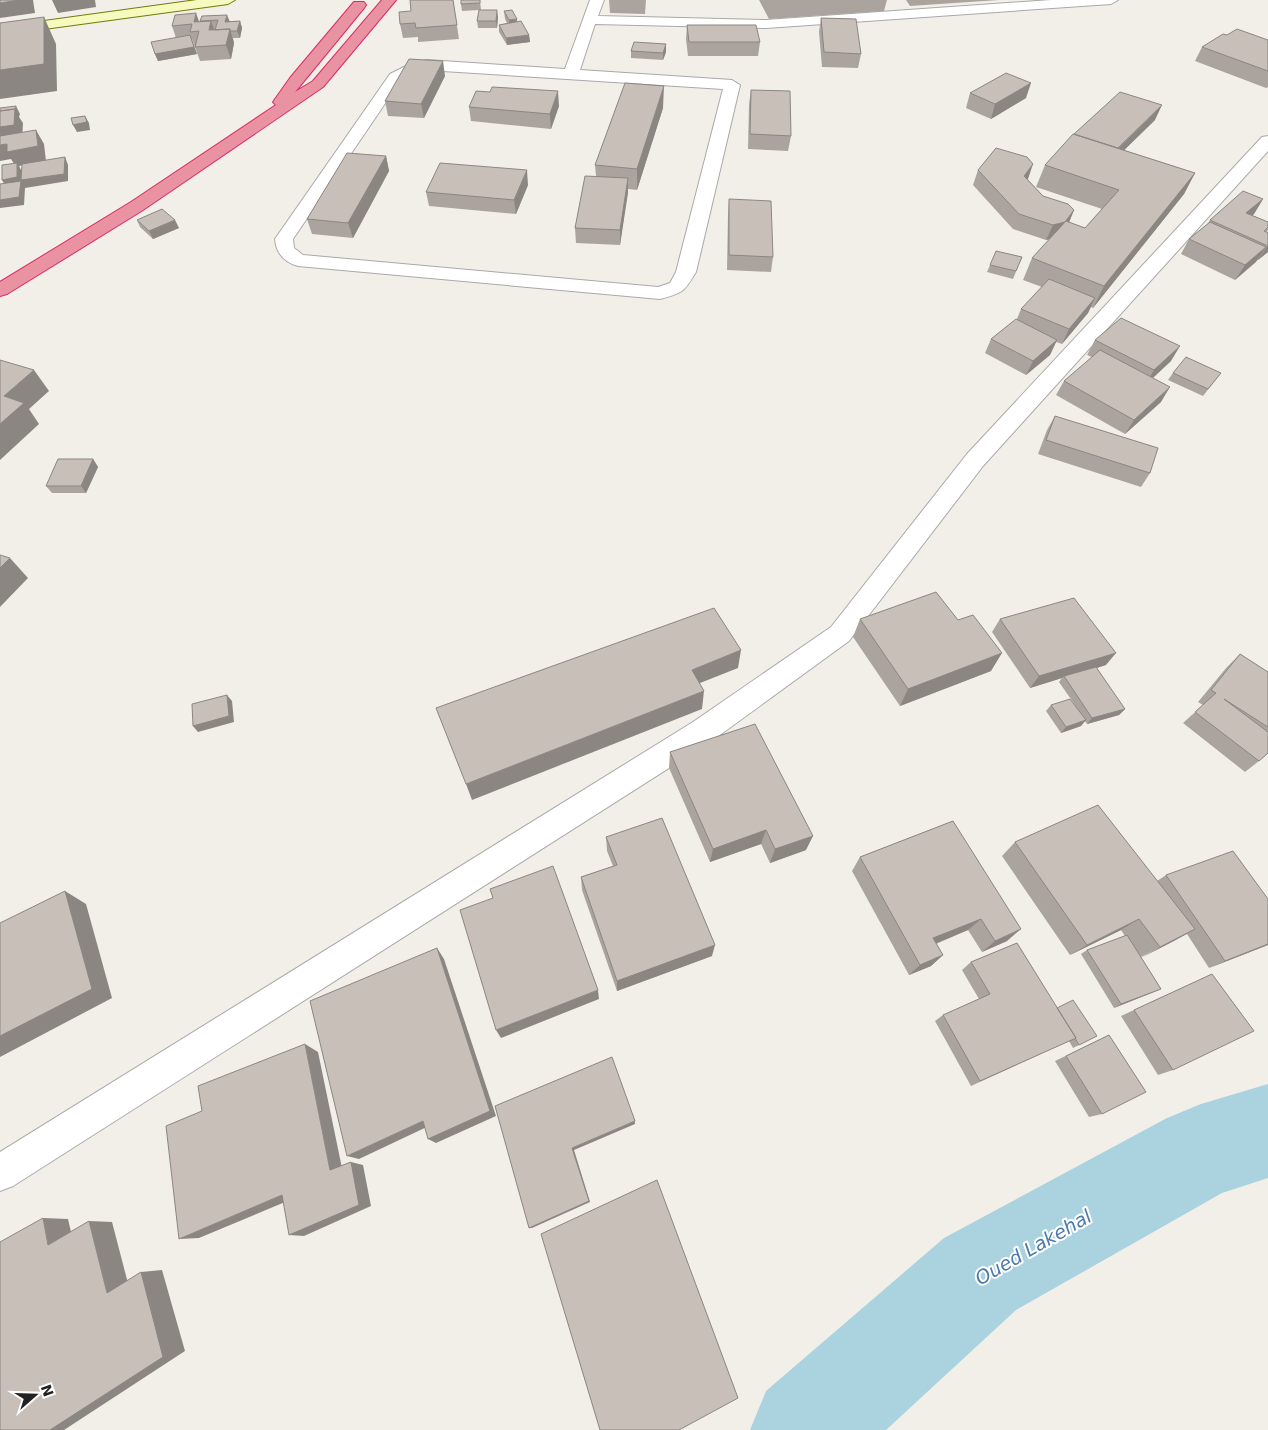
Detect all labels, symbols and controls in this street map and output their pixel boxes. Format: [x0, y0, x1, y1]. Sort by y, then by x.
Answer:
water label: Oued Lakehal [971, 1204, 1096, 1289]
north arrow [10, 1370, 60, 1420]
text: N [38, 1382, 57, 1399]

